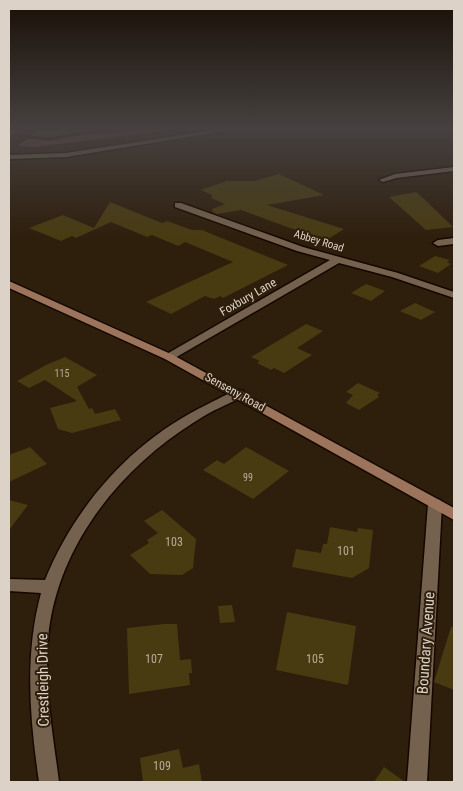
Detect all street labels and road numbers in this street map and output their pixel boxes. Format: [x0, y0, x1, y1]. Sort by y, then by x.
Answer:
street label: Abbey Road [292, 227, 346, 255]
street label: Foxbury Lane [217, 275, 279, 319]
street label: Senseny Road [203, 370, 267, 414]
street label: Boundary Avenue [413, 591, 439, 695]
street label: Crestleigh Drive [33, 633, 53, 727]

